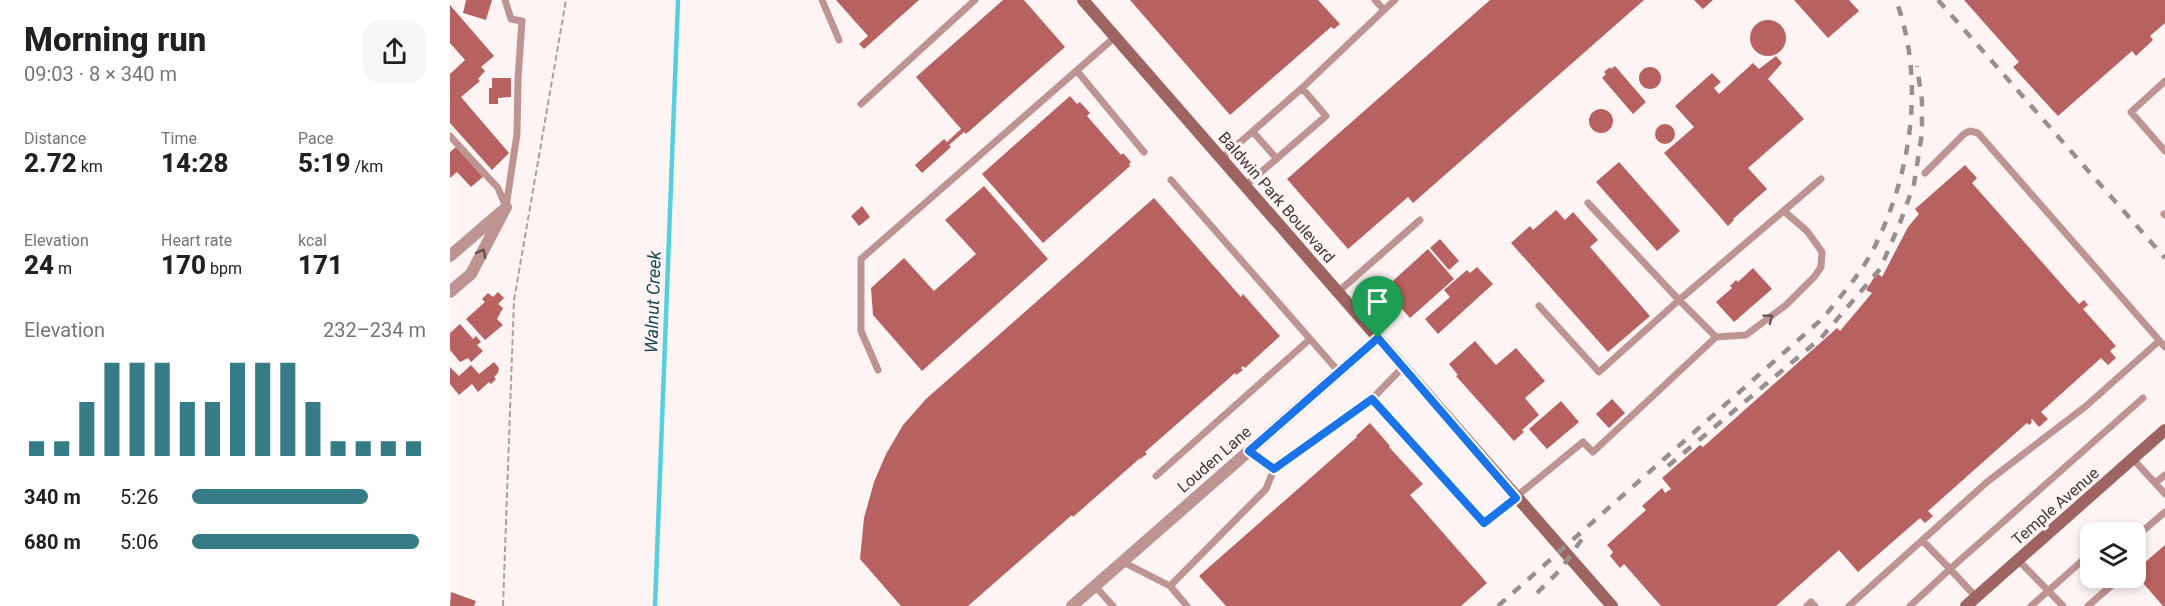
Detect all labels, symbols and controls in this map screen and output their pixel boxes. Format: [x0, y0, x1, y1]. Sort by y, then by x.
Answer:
text: Morning run [24, 20, 206, 59]
button: share [363, 20, 426, 83]
text: 09:03 · 8 × 340 m [24, 62, 177, 86]
street label: Baldwin Park Boulevard [1215, 128, 1339, 267]
text: Distance [24, 129, 86, 148]
text: Time [161, 129, 197, 148]
text: Pace [298, 129, 334, 148]
text: 2.72 [24, 148, 77, 178]
text: 14:28 [161, 148, 229, 178]
text: 5:19 [298, 148, 351, 178]
text: km [77, 157, 103, 176]
text: /km [351, 157, 383, 176]
text: Elevation [24, 231, 89, 250]
text: Heart rate [161, 231, 232, 250]
text: kcal [298, 231, 327, 250]
one-way arrow [475, 249, 486, 259]
water label: Walnut Creek [640, 249, 665, 354]
text: 24 [24, 250, 54, 280]
text: 170 [161, 250, 206, 280]
text: 171 [298, 250, 343, 280]
text: m [54, 259, 72, 278]
text: bpm [206, 259, 242, 278]
pin [1352, 276, 1403, 338]
icon: arrive [1361, 285, 1394, 318]
one-way arrow [1762, 314, 1773, 325]
text: Elevation [24, 318, 105, 342]
text: 232–234 m [323, 318, 426, 342]
street label: Louden Lane [1174, 422, 1255, 497]
street label: Temple Avenue [2008, 463, 2103, 549]
text: 340 m [24, 485, 81, 509]
text: 5:26 [120, 485, 159, 509]
map controls [2080, 522, 2146, 588]
button: layers [2080, 522, 2146, 588]
text: 680 m [24, 530, 81, 554]
text: 5:06 [120, 530, 159, 554]

